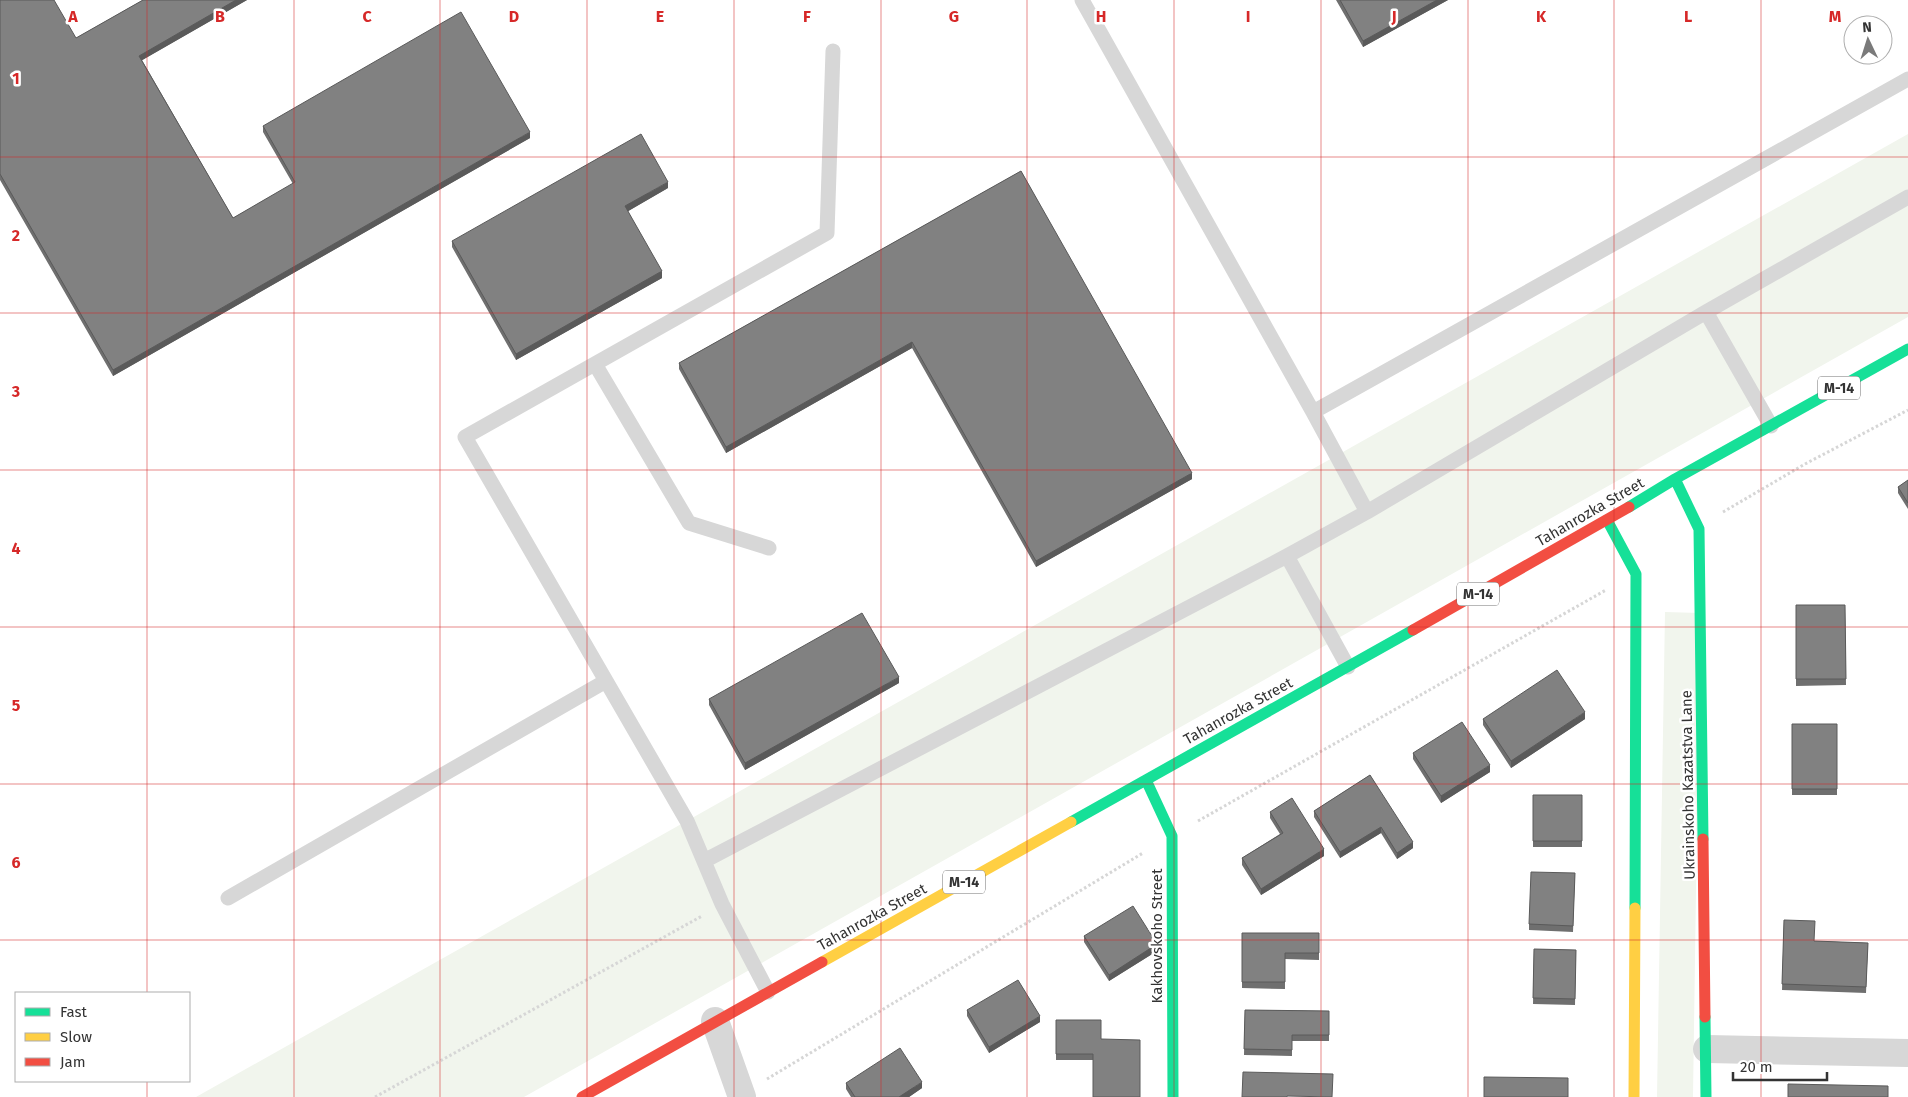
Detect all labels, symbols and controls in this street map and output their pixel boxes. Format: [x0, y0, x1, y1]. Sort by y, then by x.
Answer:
text: A [67, 7, 78, 26]
text: B [215, 7, 225, 26]
text: C [362, 7, 372, 26]
text: D [509, 7, 519, 26]
text: E [656, 7, 664, 26]
text: F [803, 7, 811, 26]
text: G [949, 7, 959, 26]
text: H [1096, 7, 1106, 26]
text: I [1246, 7, 1250, 26]
text: J [1390, 7, 1397, 26]
text: K [1536, 7, 1547, 26]
text: L [1684, 7, 1692, 26]
text: M [1829, 7, 1842, 26]
north arrow [1843, 15, 1893, 65]
text: N [1862, 19, 1872, 36]
text: 1 [12, 69, 20, 88]
text: 2 [12, 226, 20, 245]
road number: М-14 [1818, 376, 1860, 399]
text: 3 [11, 382, 20, 401]
street label: Tahanrozka Street [1533, 473, 1648, 550]
text: 4 [11, 539, 21, 558]
road number: М-14 [1457, 582, 1499, 606]
street label: Tahanrozka Street [1180, 673, 1296, 748]
street label: Ukrainskoho Kazatstva Lane [1677, 690, 1699, 880]
text: 5 [12, 696, 21, 715]
text: 6 [11, 853, 21, 872]
street label: Kakhovskoho Street [1148, 868, 1166, 1003]
road number: М-14 [943, 870, 985, 894]
street label: Tahanrozka Street [814, 879, 930, 954]
legend [15, 992, 190, 1082]
text: Fast [60, 1003, 87, 1021]
text: Slow [60, 1028, 92, 1046]
scale bar [1733, 1050, 1827, 1082]
text: Jam [60, 1053, 86, 1071]
text: 20 m [1740, 1058, 1773, 1076]

